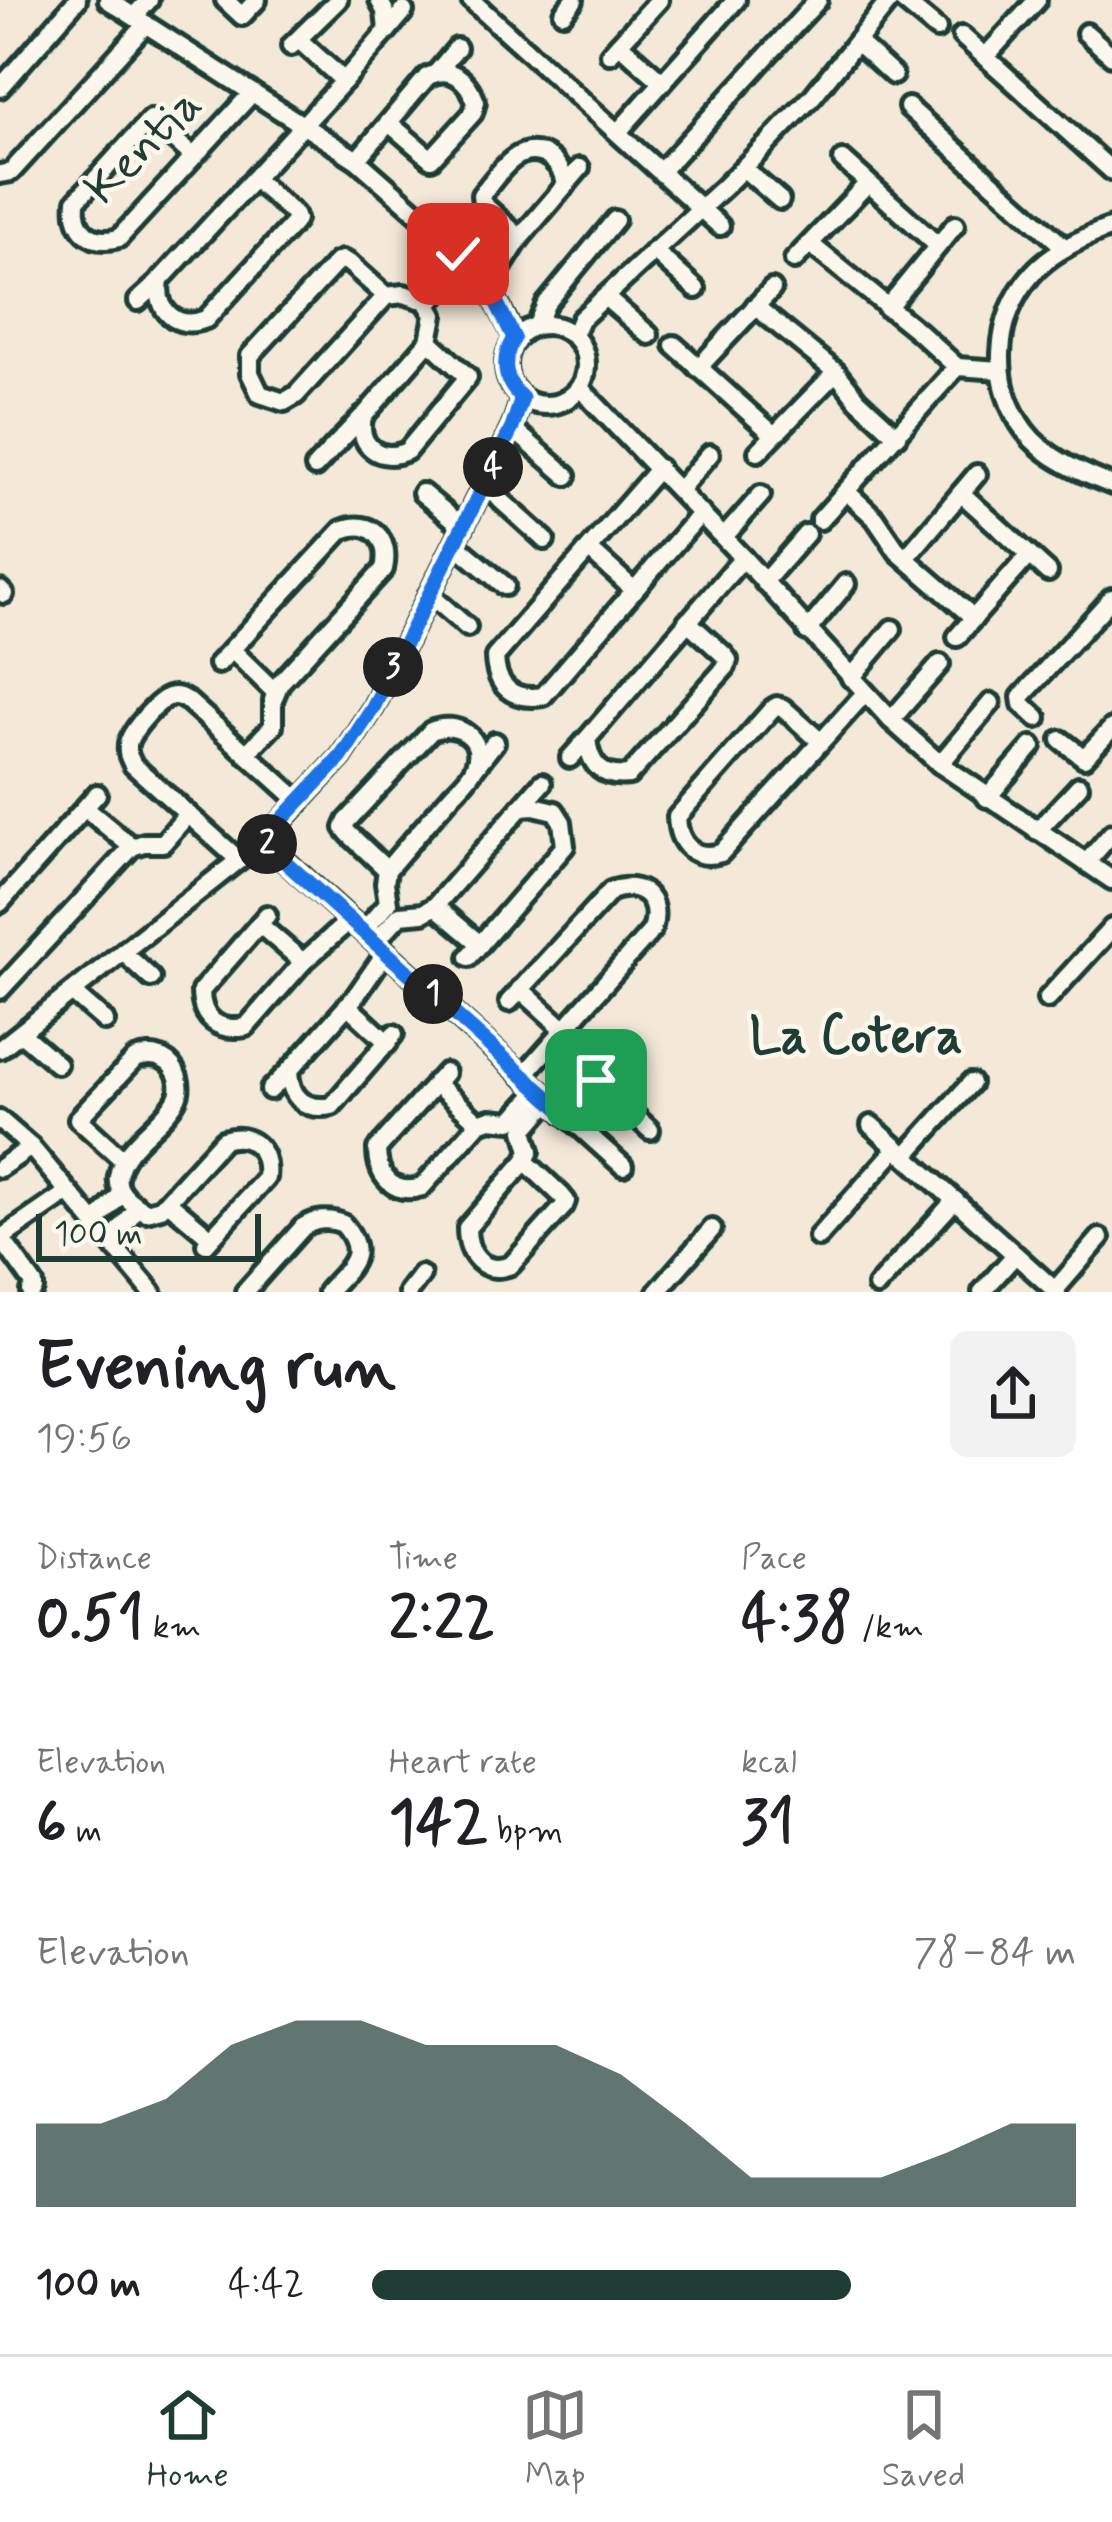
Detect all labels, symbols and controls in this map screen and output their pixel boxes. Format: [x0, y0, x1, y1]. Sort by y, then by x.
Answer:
street label: Kentia [72, 75, 216, 219]
pin [407, 203, 509, 305]
icon: check [425, 221, 491, 287]
pin: 4 [463, 437, 523, 497]
text: 4 [483, 445, 503, 489]
pin: 3 [363, 637, 423, 697]
text: 3 [386, 645, 400, 689]
pin: 2 [237, 814, 297, 874]
text: 2 [259, 822, 275, 866]
pin: 1 [403, 964, 463, 1024]
text: 1 [426, 972, 440, 1016]
district label: La Cotera [749, 1005, 963, 1071]
pin [545, 1029, 647, 1131]
icon: arrive [563, 1047, 629, 1113]
scale bar [36, 1208, 261, 1261]
text: 100 m [54, 1213, 143, 1257]
text: Evening run [36, 1326, 396, 1412]
button: share [950, 1331, 1076, 1457]
text: 19:56 [36, 1414, 132, 1465]
text: Distance [36, 1537, 152, 1581]
text: Time [389, 1537, 458, 1581]
text: Pace [741, 1537, 807, 1581]
text: 0.51 [36, 1581, 144, 1660]
text: 2:22 [389, 1581, 495, 1660]
text: 4:38 [741, 1581, 852, 1660]
text: km [144, 1606, 201, 1650]
text: /km [852, 1606, 924, 1650]
text: Elevation [36, 1741, 166, 1785]
text: Heart rate [389, 1741, 537, 1785]
text: kcal [741, 1741, 797, 1785]
text: 6 [36, 1785, 67, 1864]
text: 142 [389, 1785, 488, 1864]
text: 31 [741, 1785, 794, 1864]
text: m [67, 1810, 102, 1854]
text: bpm [488, 1810, 563, 1854]
text: Elevation [36, 1928, 190, 1979]
text: 78–84 m [914, 1928, 1076, 1979]
text: 100 m [36, 2260, 141, 2311]
text: 4:42 [228, 2260, 304, 2311]
tab: Home [147, 2382, 229, 2498]
tab: Map [522, 2382, 588, 2498]
tab: Saved [882, 2382, 965, 2498]

